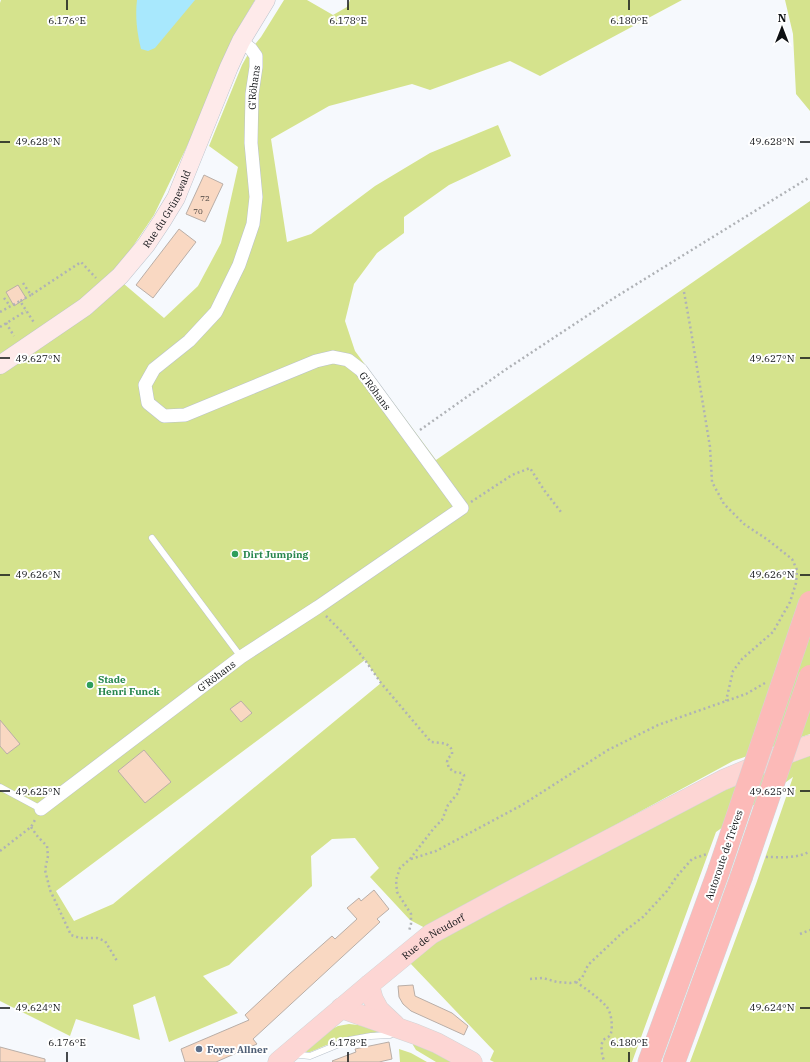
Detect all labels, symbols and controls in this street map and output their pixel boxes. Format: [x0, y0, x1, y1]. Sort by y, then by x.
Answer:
north arrow [762, 8, 802, 48]
text: N [778, 11, 787, 25]
text: 6.176°E [48, 14, 86, 27]
text: 6.178°E [329, 14, 367, 27]
text: 6.180°E [610, 14, 648, 27]
street label: G'Röhans [245, 64, 263, 110]
text: 49.628°N [15, 135, 61, 148]
text: 49.628°N [749, 135, 795, 148]
street label: Rue du Grünewald [140, 168, 193, 250]
house number: 72 [200, 193, 210, 203]
house number: 70 [193, 206, 203, 216]
text: 49.627°N [15, 352, 61, 365]
text: 49.627°N [749, 352, 795, 365]
street label: G'Röhans [356, 369, 394, 413]
place label: Dirt Jumping [243, 548, 309, 561]
marker: Dirt Jumping [230, 549, 240, 559]
text: 49.626°N [15, 568, 61, 581]
text: 49.626°N [749, 568, 795, 581]
street label: G'Röhans [194, 657, 238, 695]
place label: Stade Henri Funck [98, 673, 161, 698]
marker: Stade Henri Funck [85, 680, 95, 690]
text: 49.625°N [15, 785, 61, 798]
text: 49.625°N [749, 785, 795, 798]
street label: Autoroute de Trèves [702, 808, 746, 902]
street label: Rue de Neudorf [399, 910, 467, 962]
text: 49.624°N [15, 1001, 61, 1014]
text: 49.624°N [749, 1001, 795, 1014]
text: 6.176°E [48, 1036, 86, 1049]
text: 6.178°E [329, 1036, 367, 1049]
text: 6.180°E [610, 1036, 648, 1049]
place label: Foyer Allner [207, 1043, 268, 1056]
marker: Foyer Allner [194, 1044, 204, 1054]

